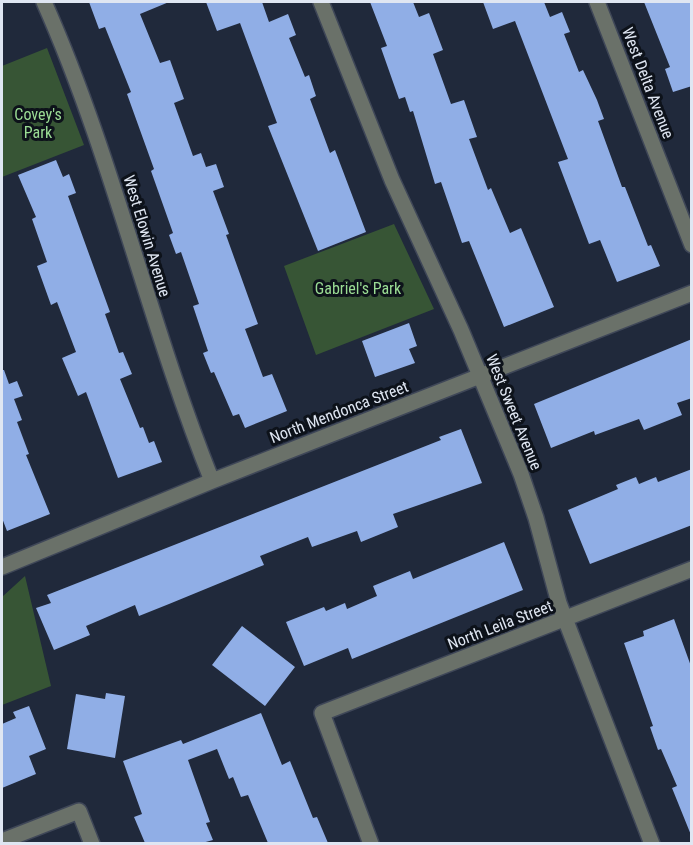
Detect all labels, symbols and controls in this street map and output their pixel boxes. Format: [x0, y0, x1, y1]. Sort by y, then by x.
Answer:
street label: West Delta Avenue [618, 25, 678, 141]
park label: Covey's Park [14, 105, 62, 142]
street label: West Elowin Avenue [119, 173, 175, 299]
park label: Gabriel's Park [315, 279, 402, 298]
street label: West Sweet Avenue [482, 351, 546, 473]
street label: North Mendonca Street [267, 377, 411, 447]
street label: North Leila Street [445, 596, 555, 654]

